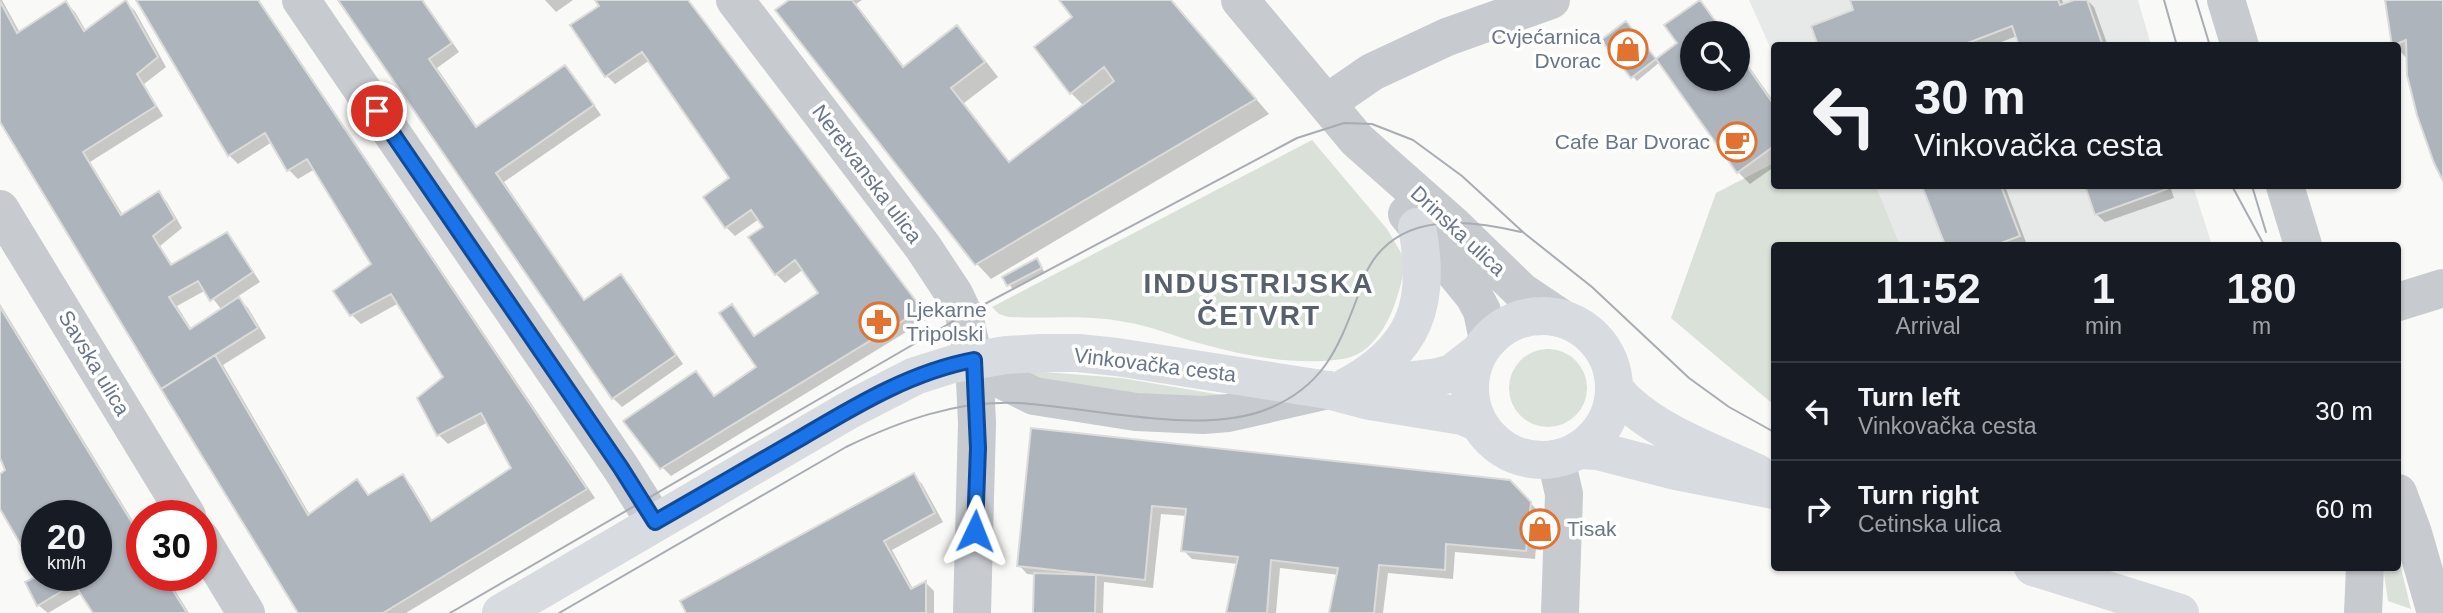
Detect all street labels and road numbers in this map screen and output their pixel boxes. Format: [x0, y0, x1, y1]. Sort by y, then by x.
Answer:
street label: Neretvanska ulica [808, 100, 927, 248]
street label: Drinska ulica [1407, 181, 1510, 280]
street label: Savska ulica [54, 306, 135, 419]
street label: Vinkovačka cesta [1073, 343, 1238, 386]

